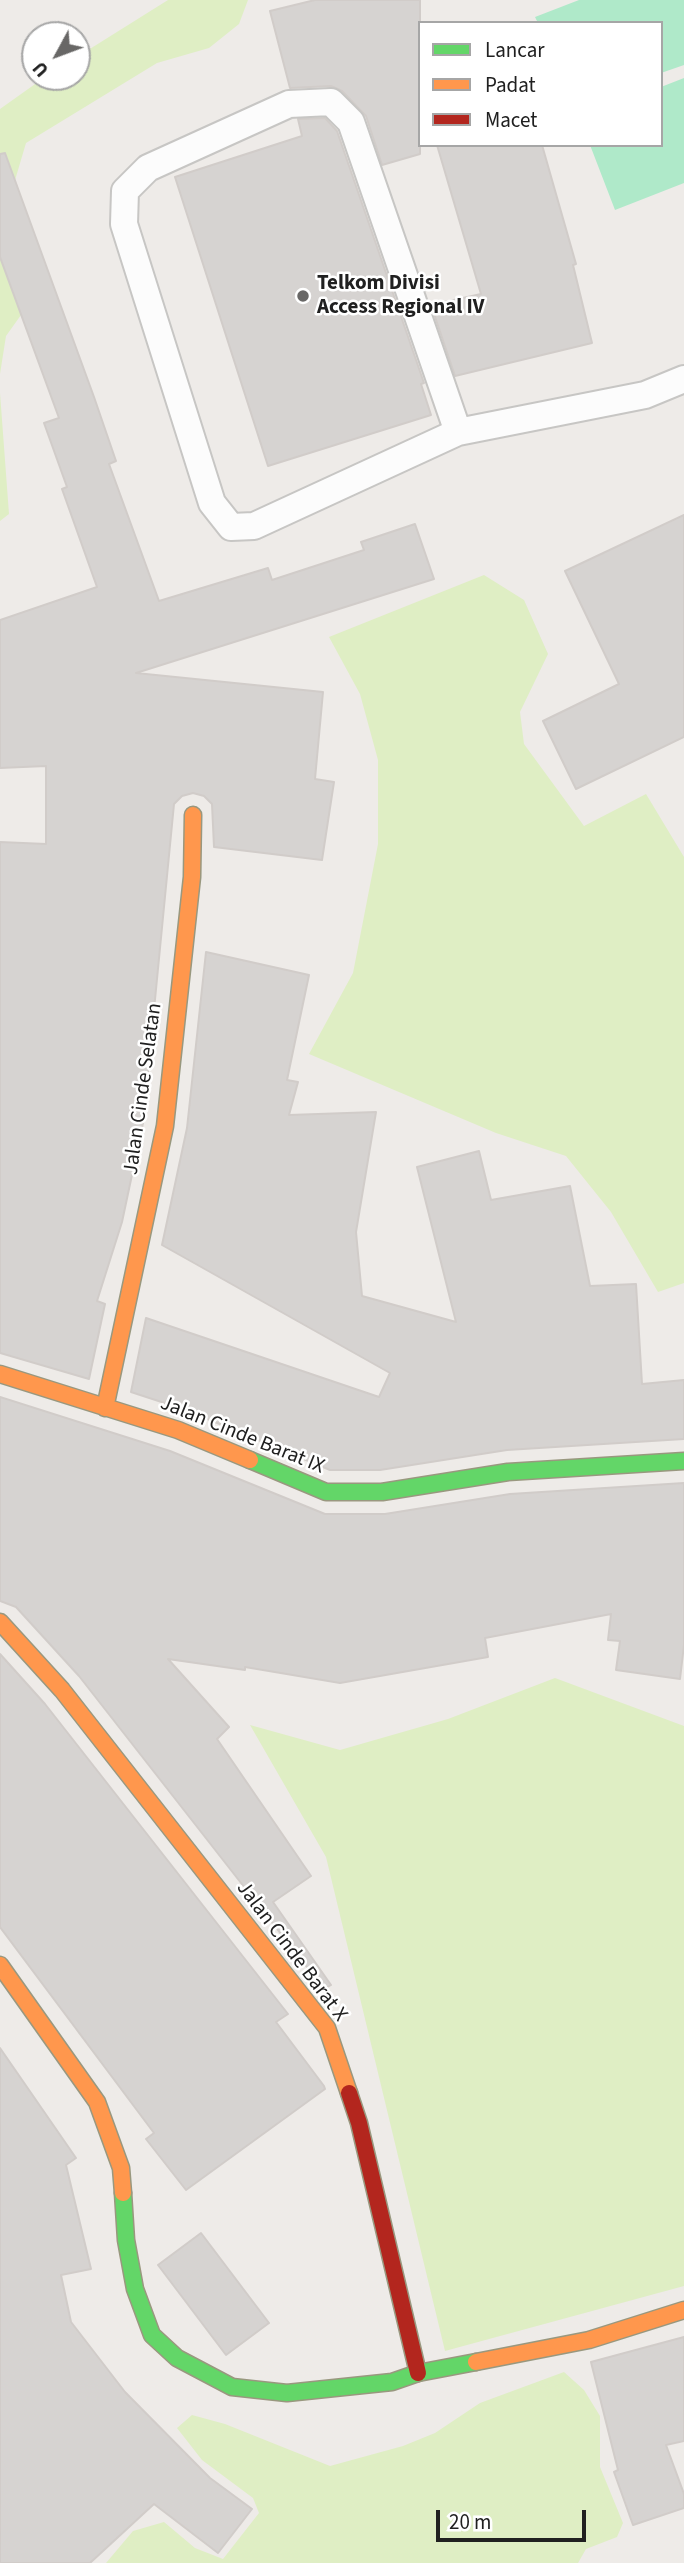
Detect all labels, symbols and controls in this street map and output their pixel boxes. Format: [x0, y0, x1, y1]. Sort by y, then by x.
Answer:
north arrow [21, 21, 91, 91]
legend [418, 21, 663, 147]
text: Lancar [485, 35, 545, 65]
text: U [27, 55, 56, 82]
text: Padat [485, 70, 536, 100]
text: Macet [485, 105, 537, 135]
place label: Telkom Divisi Access Regional IV [317, 271, 484, 321]
marker: Telkom Divisi Access Regional IV [295, 288, 311, 304]
street label: Jalan Cinde Selatan [119, 1001, 169, 1177]
street label: Jalan Cinde Barat IX [156, 1392, 328, 1480]
street label: Jalan Cinde Barat X [230, 1877, 352, 2027]
scale bar [439, 2496, 590, 2540]
text: 20 m [449, 2507, 491, 2537]

